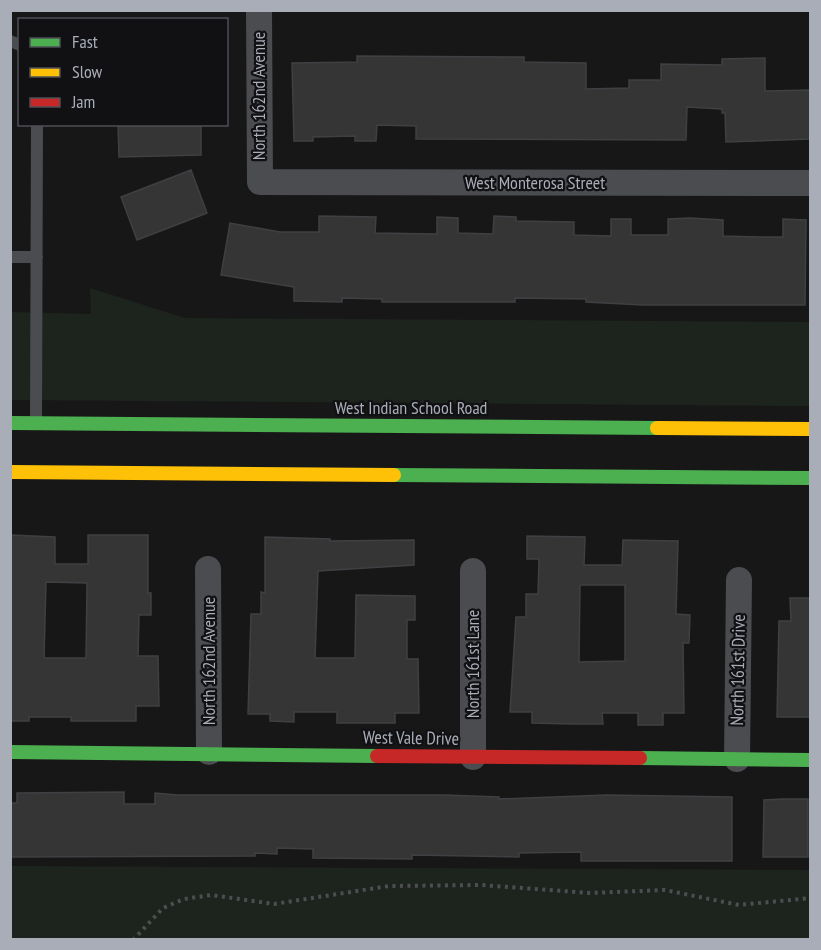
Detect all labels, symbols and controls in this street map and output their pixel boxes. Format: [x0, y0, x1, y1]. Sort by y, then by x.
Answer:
legend [18, 18, 228, 126]
text: Fast [72, 30, 98, 53]
street label: North 162nd Avenue [247, 32, 270, 160]
text: Slow [72, 60, 103, 83]
text: Jam [71, 90, 95, 113]
street label: West Monterosa Street [465, 171, 605, 194]
street label: West Indian School Road [335, 396, 487, 419]
street label: North 162nd Avenue [197, 597, 220, 725]
street label: North 161st Lane [461, 610, 484, 718]
street label: North 161st Drive [725, 614, 750, 726]
street label: West Vale Drive [363, 725, 459, 750]

